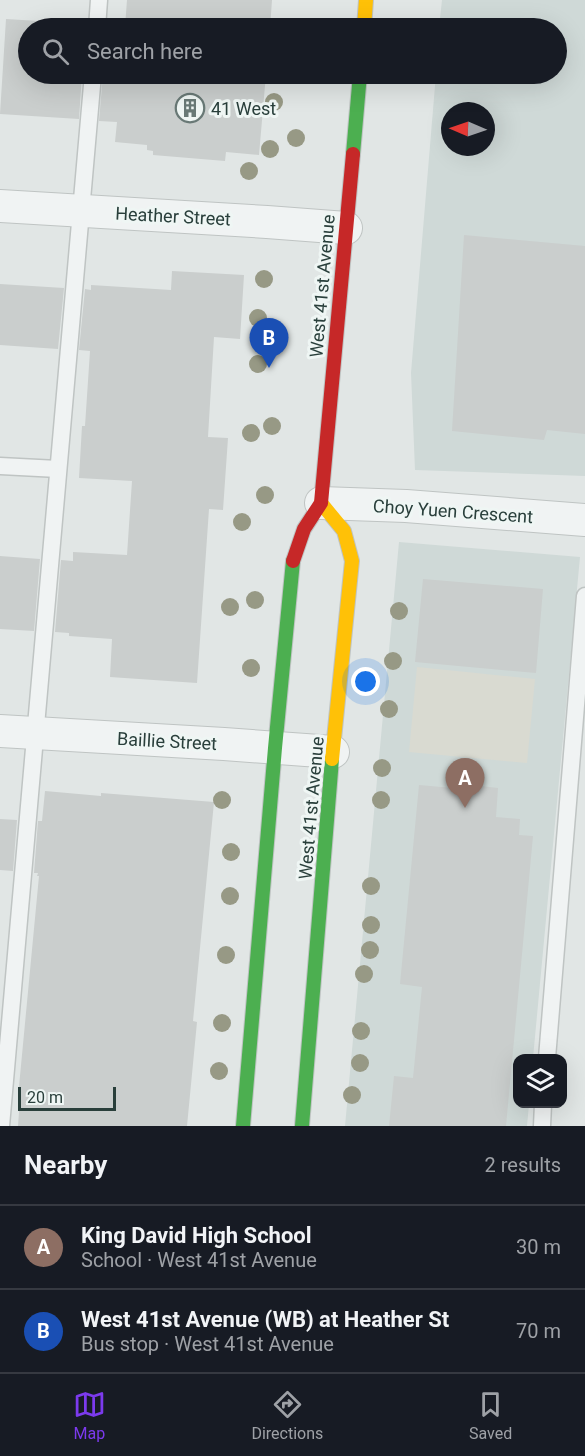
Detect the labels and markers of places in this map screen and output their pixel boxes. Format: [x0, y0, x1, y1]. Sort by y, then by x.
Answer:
building icon: 41 West [174, 92, 206, 124]
place label: 41 West [211, 98, 276, 119]
pin: B [250, 318, 288, 368]
pin: A [446, 758, 484, 808]

